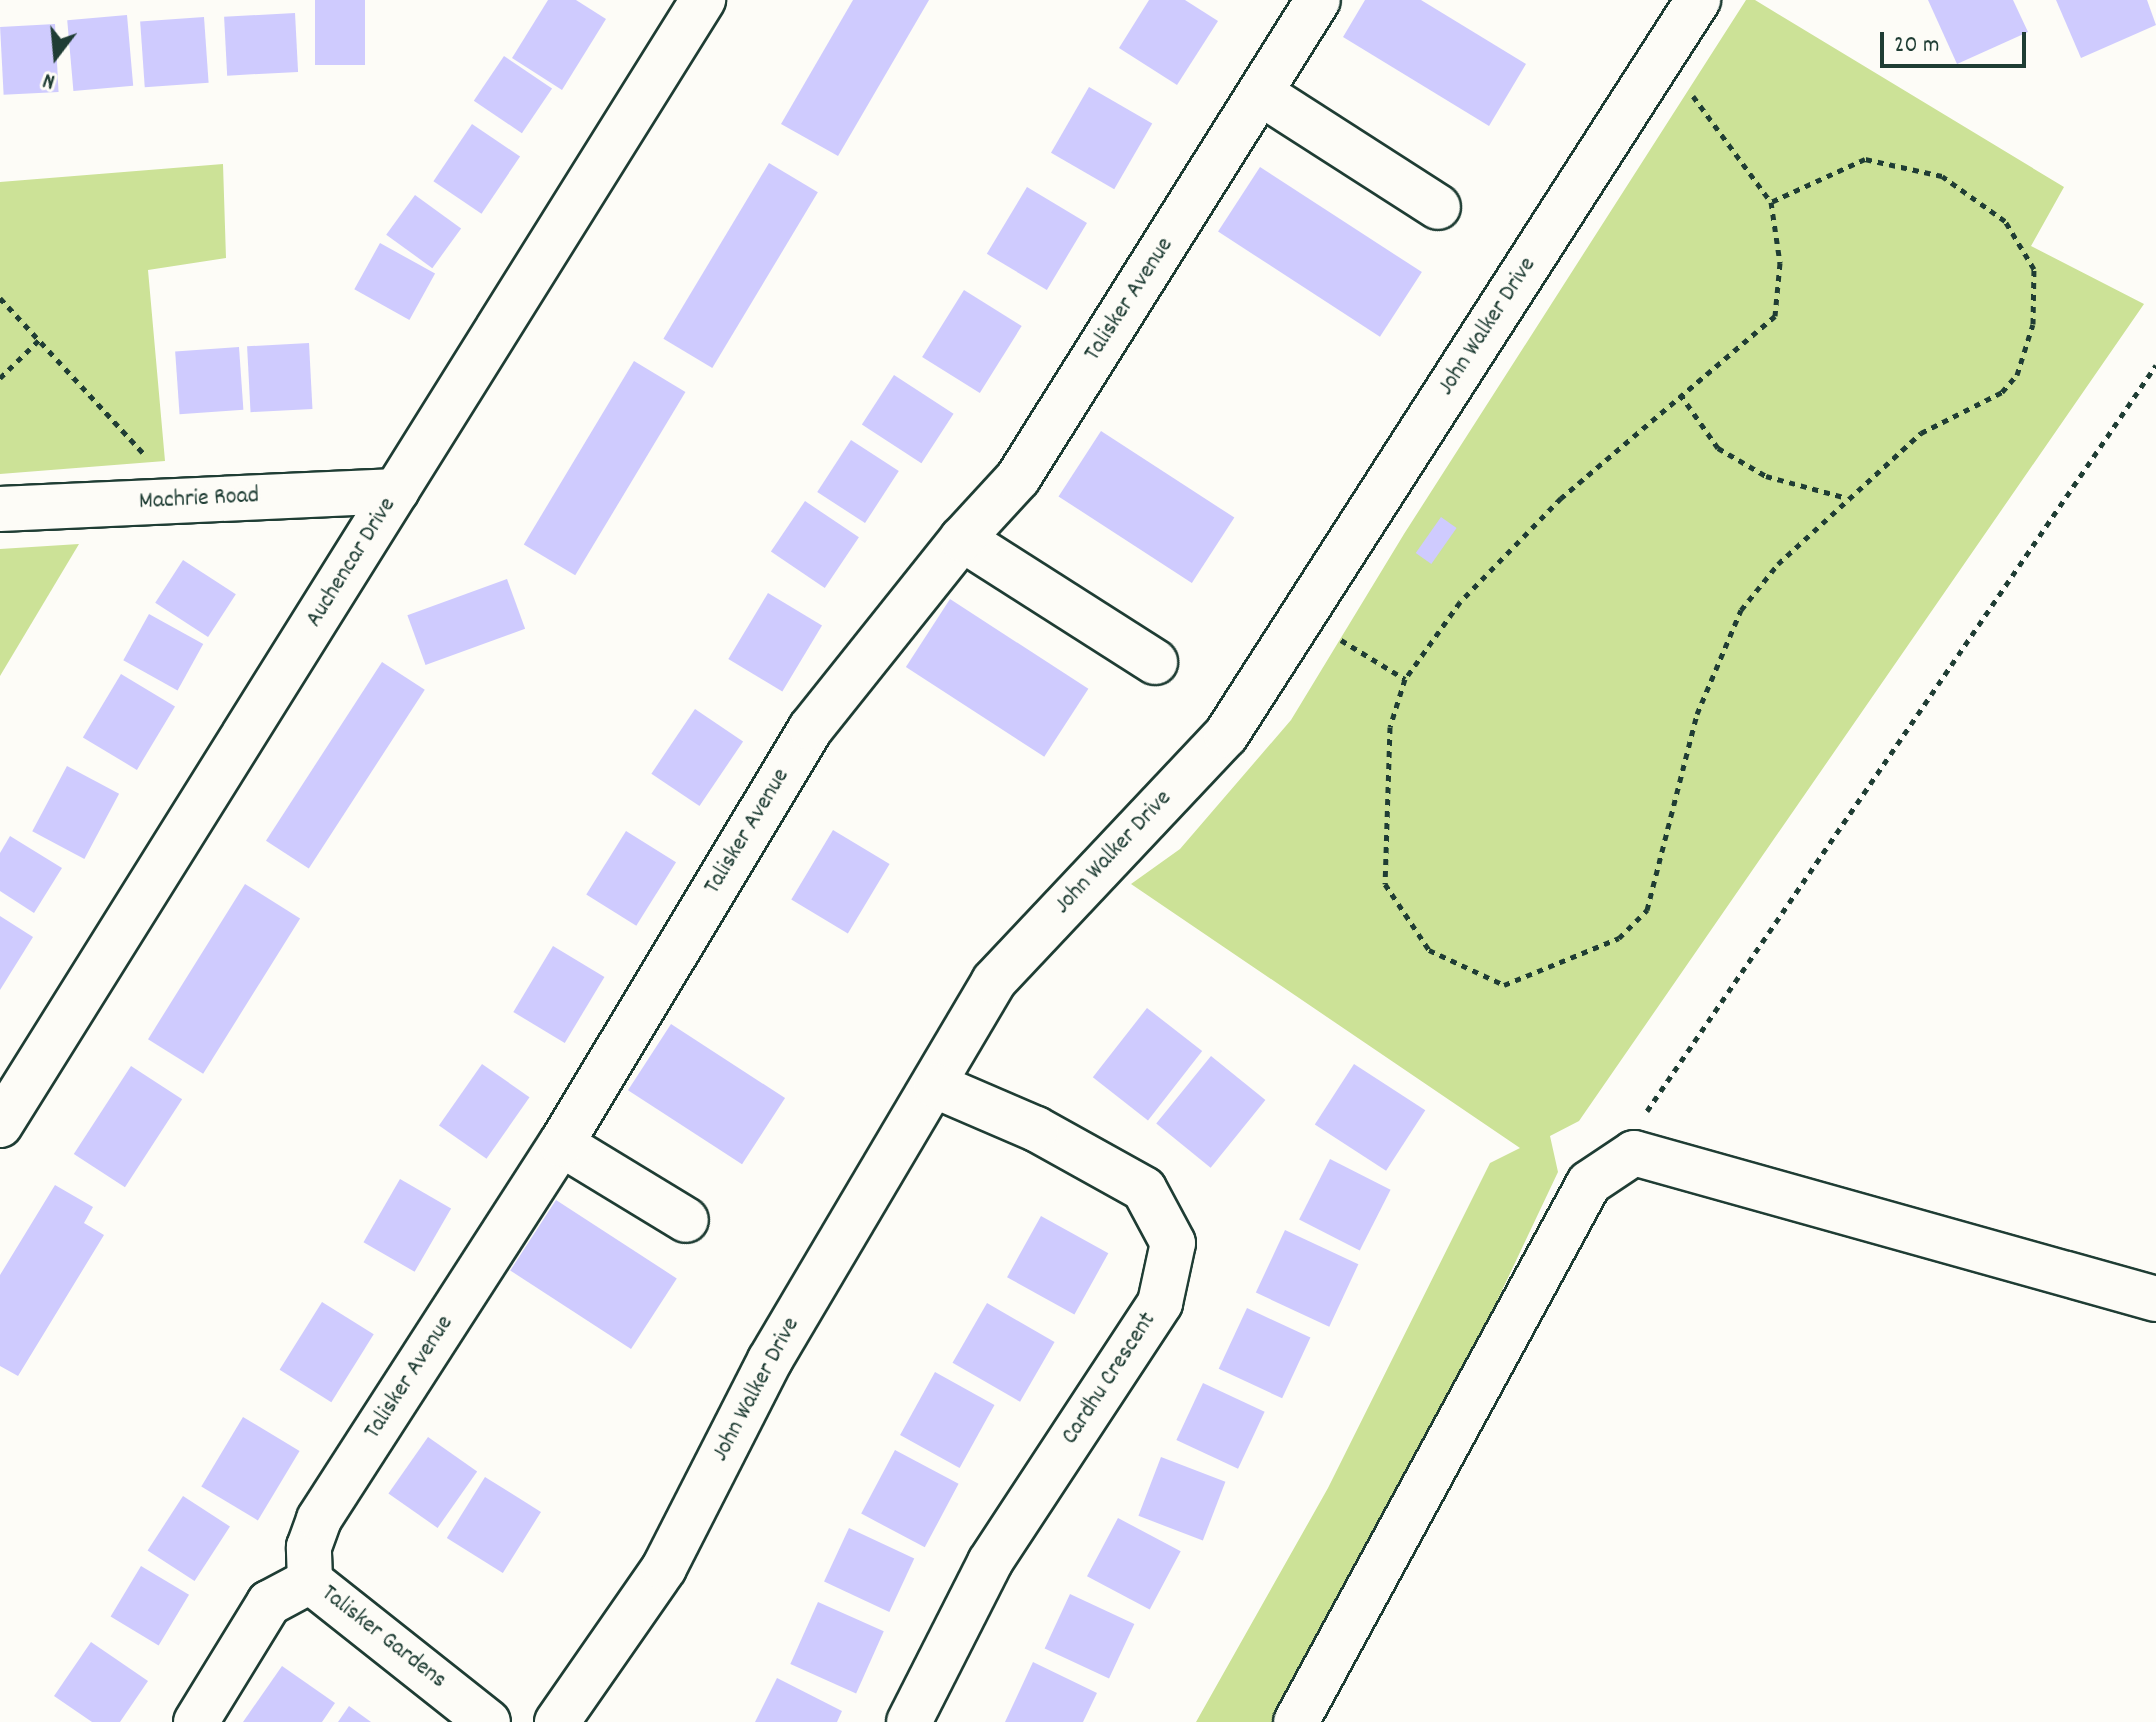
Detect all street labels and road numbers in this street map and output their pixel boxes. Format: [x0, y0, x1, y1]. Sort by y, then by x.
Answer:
street label: Talisker Avenue [1079, 233, 1181, 367]
street label: John Walker Drive [1433, 253, 1543, 401]
street label: Machrie Road [138, 482, 260, 518]
street label: Auchencar Drive [301, 493, 403, 633]
street label: Talisker Avenue [699, 764, 797, 900]
street label: John Walker Drive [1049, 785, 1179, 921]
street label: Cardhu Crescent [1057, 1308, 1163, 1450]
street label: Talisker Avenue [359, 1311, 461, 1445]
street label: John Walker Drive [707, 1313, 807, 1467]
street label: Talisker Gardens [315, 1580, 451, 1696]

